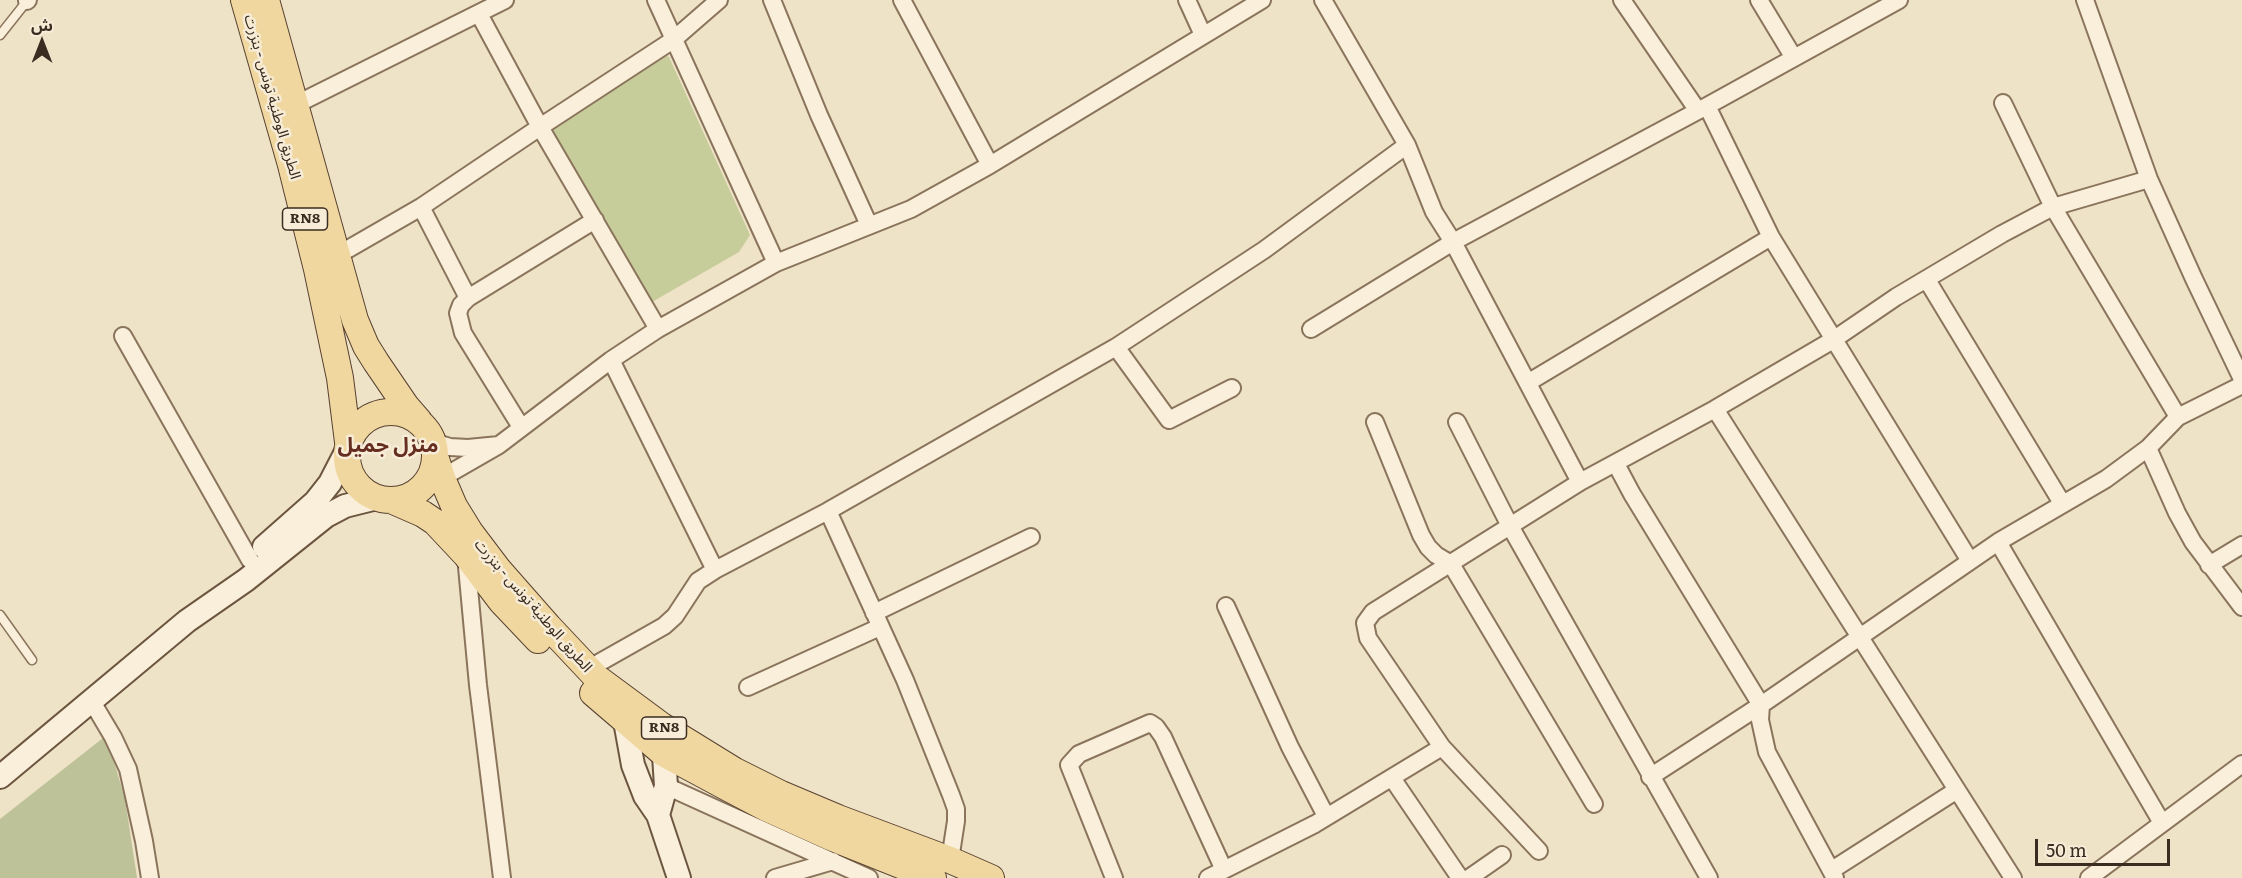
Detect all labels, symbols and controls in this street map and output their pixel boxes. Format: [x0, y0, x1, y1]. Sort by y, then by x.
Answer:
north arrow [12, 12, 72, 72]
text: ش [31, 12, 53, 36]
street label: الطريق الوطنية تونس - بنزرت [240, 13, 304, 181]
road number: RN8 [282, 208, 328, 230]
district label: منزل جميل [337, 433, 439, 459]
street label: الطريق الوطنية تونس - بنزرت [470, 536, 596, 676]
road number: RN8 [642, 717, 686, 739]
scale bar [2038, 827, 2173, 865]
text: 50 m [2046, 836, 2087, 863]

